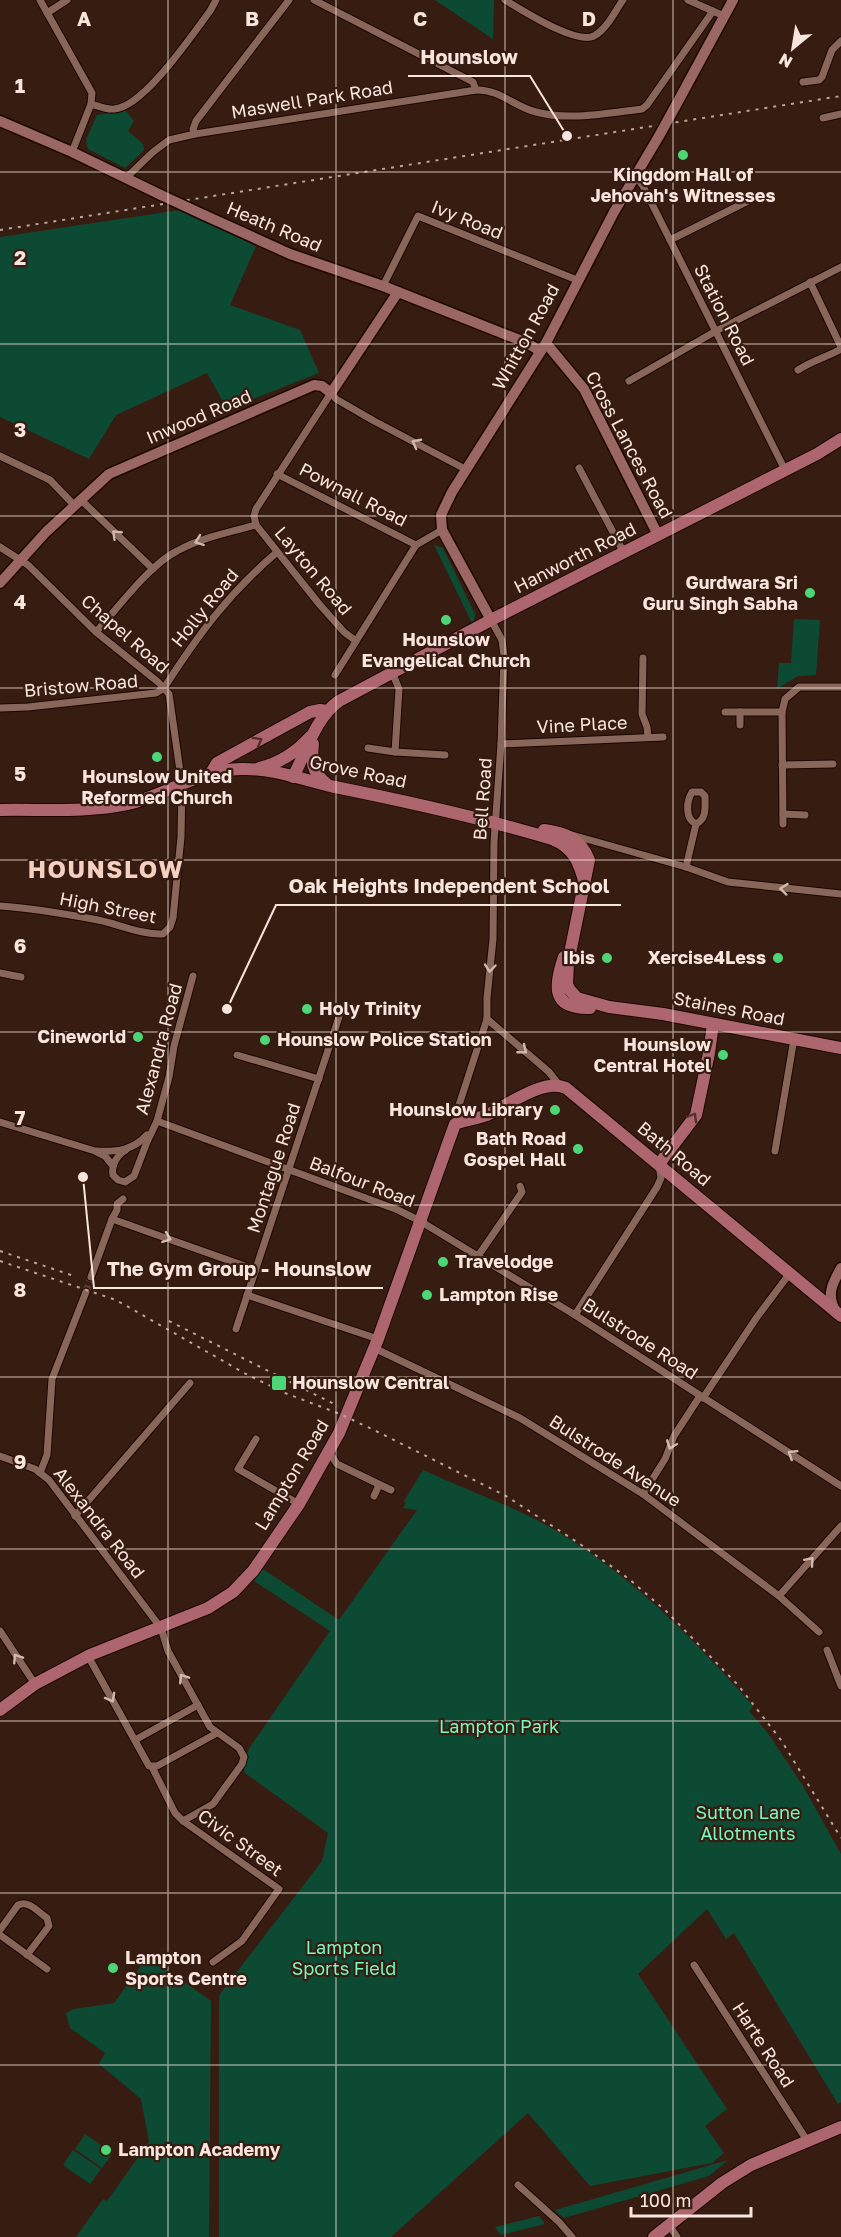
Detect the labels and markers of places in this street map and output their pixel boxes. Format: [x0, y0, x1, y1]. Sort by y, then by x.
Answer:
callout: Hounslow [408, 38, 530, 76]
marker: Kingdom Hall of Jehovah's Witnesses [676, 148, 690, 162]
place label: Kingdom Hall of Jehovah's Witnesses [591, 163, 775, 206]
place label: Gurdwara Sri Guru Singh Sabha [643, 571, 798, 614]
marker: Gurdwara Sri Guru Singh Sabha [803, 586, 817, 600]
marker: Hounslow Evangelical Church [439, 613, 453, 627]
place label: Hounslow Evangelical Church [362, 628, 531, 671]
marker: Hounslow United Reformed Church [150, 750, 164, 764]
place label: Hounslow United Reformed Church [81, 765, 233, 808]
callout: Oak Heights Independent School [276, 867, 621, 905]
place label: Ibis [563, 946, 595, 968]
place label: Xercise4Less [648, 946, 766, 968]
marker: Ibis [600, 951, 614, 965]
marker: Xercise4Less [771, 951, 785, 965]
place label: Holy Trinity [319, 997, 422, 1019]
marker: Holy Trinity [300, 1002, 314, 1016]
place label: Cineworld [37, 1025, 126, 1047]
place label: Hounslow Police Station [277, 1028, 492, 1050]
marker: Cineworld [131, 1030, 145, 1044]
marker: Hounslow Police Station [258, 1033, 272, 1047]
place label: Hounslow Central Hotel [594, 1033, 711, 1076]
marker: Hounslow Central Hotel [716, 1048, 730, 1062]
place label: Hounslow Library [389, 1098, 543, 1120]
marker: Hounslow Library [548, 1103, 562, 1117]
place label: Bath Road Gospel Hall [463, 1127, 566, 1170]
marker: Bath Road Gospel Hall [571, 1142, 585, 1156]
callout: The Gym Group - Hounslow [94, 1250, 383, 1288]
place label: Travelodge [455, 1250, 554, 1272]
marker: Travelodge [436, 1255, 450, 1269]
place label: Lampton Rise [439, 1283, 559, 1305]
marker: Lampton Rise [420, 1288, 434, 1302]
place label: Hounslow Central [292, 1371, 449, 1393]
marker: Hounslow Central [270, 1374, 288, 1392]
place label: Lampton Sports Centre [125, 1946, 247, 1989]
marker: Lampton Sports Centre [106, 1961, 120, 1975]
place label: Lampton Academy [118, 2138, 281, 2160]
marker: Lampton Academy [99, 2143, 113, 2157]

